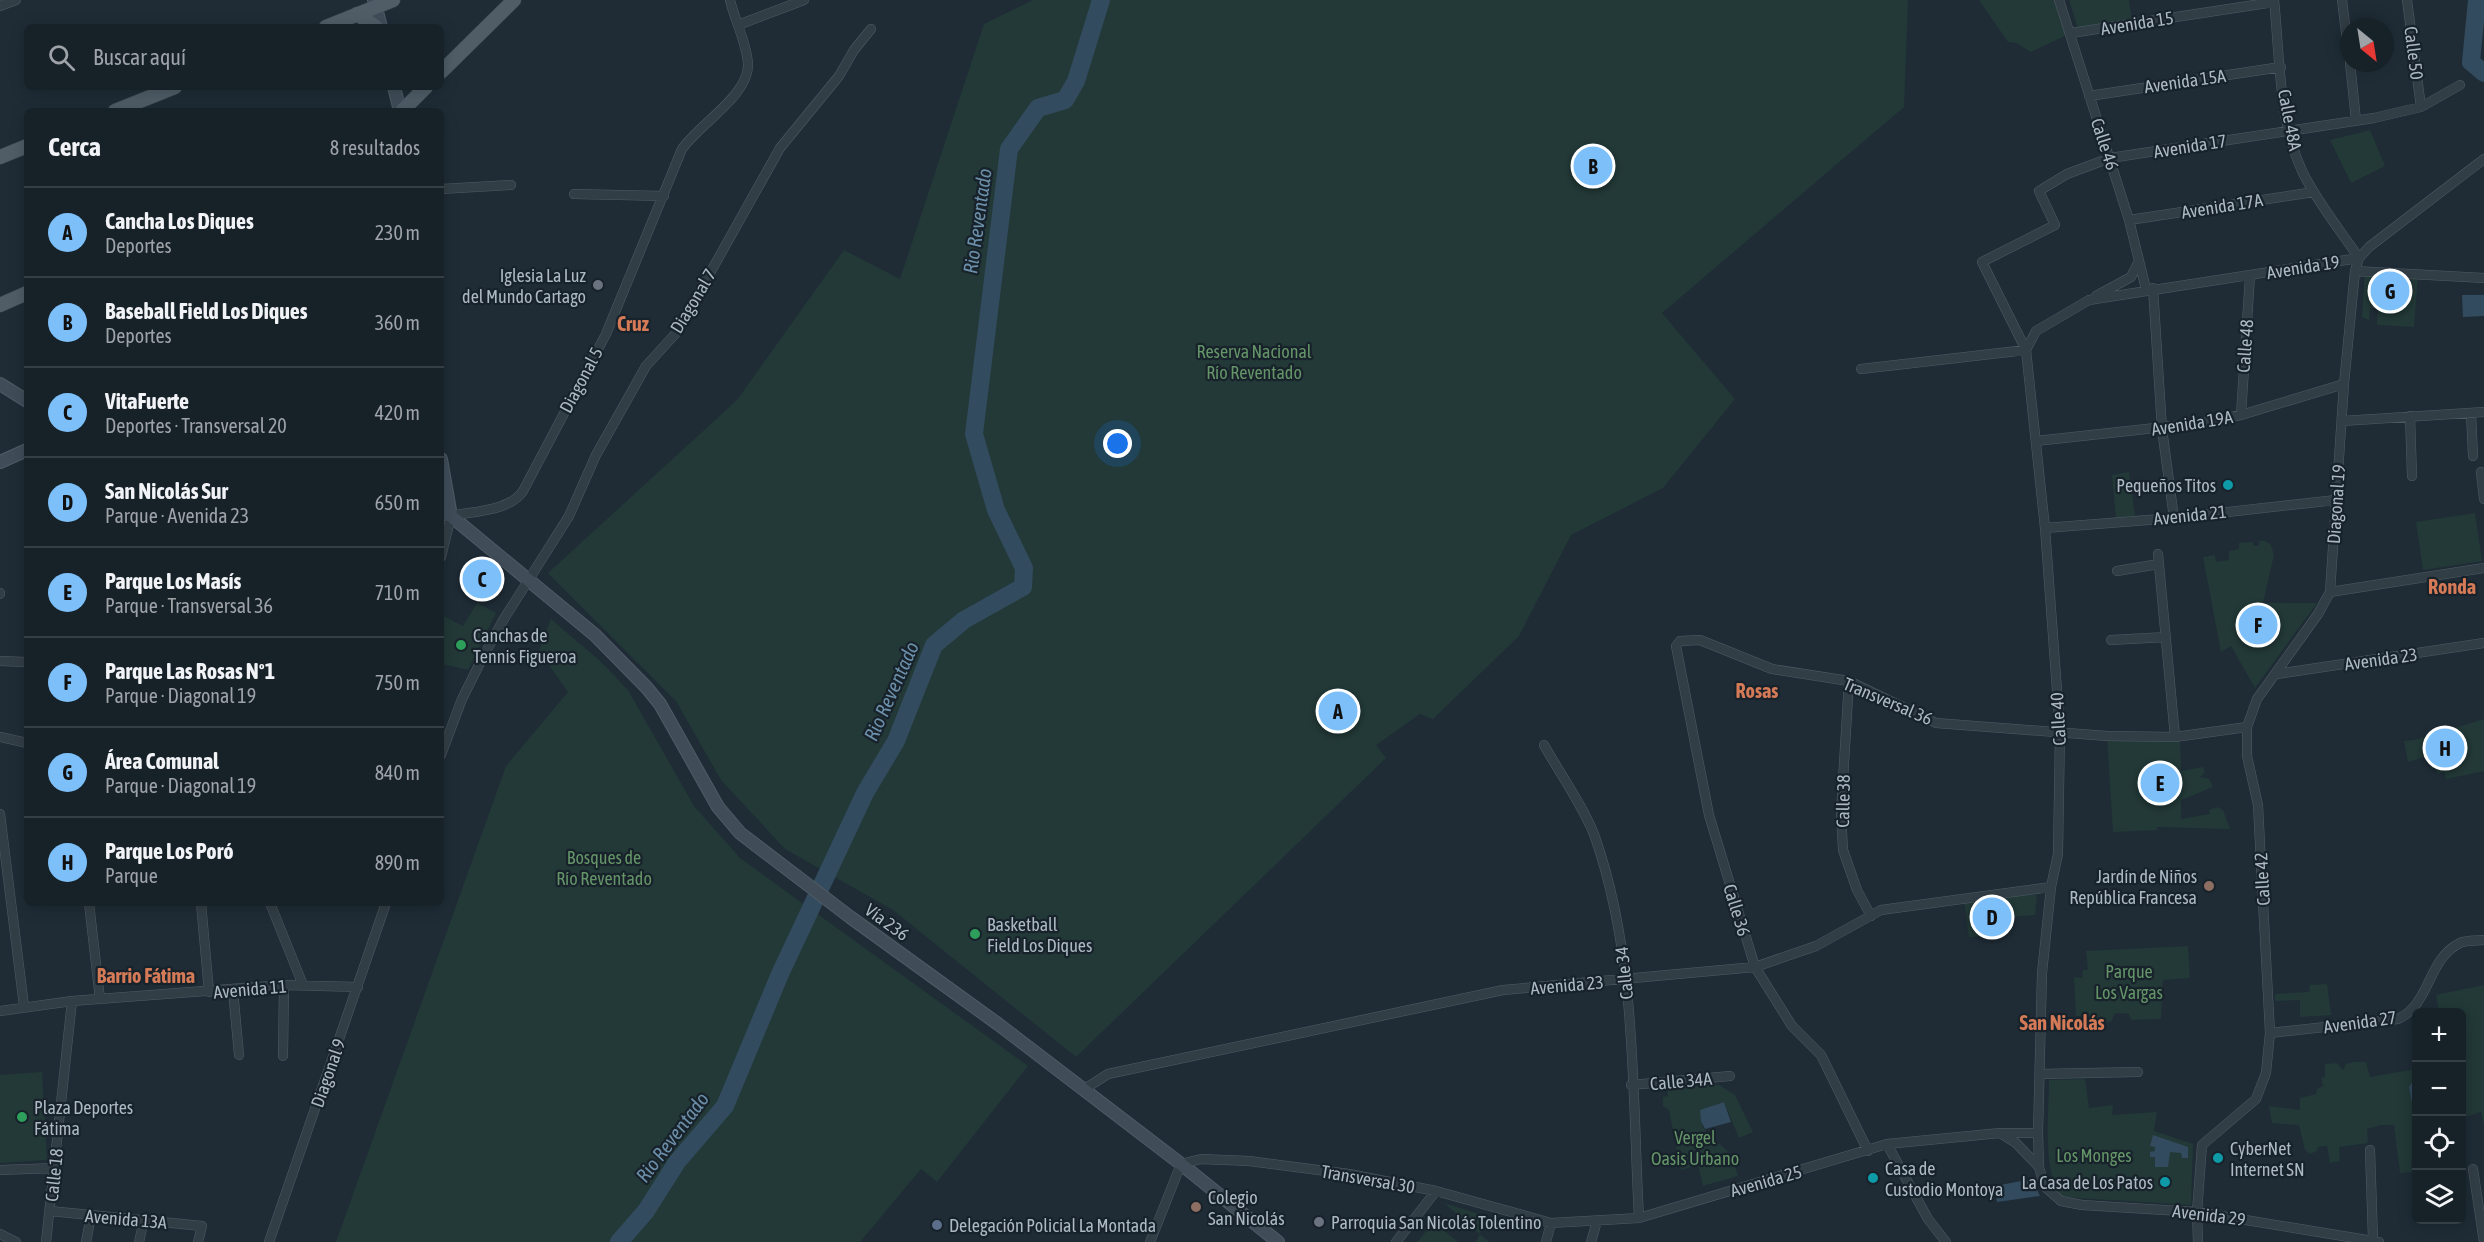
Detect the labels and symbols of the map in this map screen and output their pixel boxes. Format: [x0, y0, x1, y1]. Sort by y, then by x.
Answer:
street label: Avenida 15 [2099, 7, 2175, 39]
north arrow [2340, 18, 2394, 72]
street label: Calle 50 [2400, 25, 2428, 81]
street label: Avenida 15A [2143, 65, 2227, 97]
street label: Calle 48A [2274, 87, 2306, 153]
street label: Calle 46 [2087, 115, 2123, 173]
street label: Avenida 17 [2152, 130, 2228, 162]
pin: B [1574, 144, 1612, 188]
water label: Rio Reventado [958, 167, 996, 275]
street label: Avenida 17A [2180, 189, 2264, 223]
street label: Avenida 19 [2265, 251, 2341, 283]
place label: Iglesia La Luz del Mundo Cartago [462, 265, 587, 307]
street label: Diagonal 7 [666, 265, 720, 337]
pin: G [2370, 268, 2410, 314]
marker: Iglesia La Luz del Mundo Cartago [591, 278, 605, 292]
district label: Cruz [617, 312, 650, 335]
street label: Calle 48 [2233, 319, 2257, 373]
park label: Reserva Nacional Río Reventado [1196, 341, 1312, 383]
street label: Diagonal 5 [555, 344, 607, 416]
street label: Avenida 19A [2150, 406, 2234, 440]
your location [1103, 429, 1132, 458]
street label: Diagonal 19 [2323, 464, 2349, 544]
place label: Pequeños Titos [2116, 475, 2216, 496]
marker: Pequeños Titos [2221, 478, 2235, 492]
street label: Avenida 21 [2152, 501, 2228, 529]
pin: C [462, 556, 502, 602]
district label: Ronda [2428, 575, 2476, 598]
pin: F [2238, 602, 2278, 648]
place label: Canchas de Tennis Figueroa [473, 625, 577, 667]
marker: Canchas de Tennis Figueroa [454, 638, 468, 652]
water label: Rio Reventado [859, 638, 923, 744]
street label: Avenida 23 [2343, 643, 2419, 675]
street label: Transversal 36 [1840, 673, 1936, 729]
district label: Rosas [1736, 679, 1778, 702]
pin: A [1318, 688, 1358, 734]
street label: Calle 40 [2046, 692, 2070, 746]
pin: H [2426, 726, 2464, 771]
pin: E [2140, 760, 2180, 806]
street label: Calle 38 [1832, 774, 1854, 828]
park label: Bosques de Río Reventado [556, 847, 652, 889]
street label: Calle 42 [2250, 852, 2274, 906]
place label: Jardín de Niños República Francesa [2069, 866, 2197, 908]
marker: Jardín de Niños República Francesa [2202, 879, 2216, 893]
street label: Calle 36 [1719, 881, 1755, 939]
pin: D [1972, 894, 2012, 940]
street label: Vía 236 [861, 899, 913, 945]
place label: Basketball Field Los Diques [987, 914, 1092, 956]
marker: Basketball Field Los Diques [968, 927, 982, 941]
street label: Calle 34 [1611, 945, 1637, 1001]
park label: Parque Los Vargas [2095, 961, 2163, 1003]
district label: Barrio Fátima [97, 964, 195, 987]
street label: Avenida 23 [1530, 971, 1604, 999]
street label: Avenida 11 [213, 975, 287, 1003]
street label: Avenida 27 [2322, 1006, 2398, 1038]
district label: San Nicolás [2020, 1011, 2105, 1034]
street label: Diagonal 9 [306, 1036, 350, 1110]
street label: Calle 34A [1649, 1068, 1713, 1094]
water label: Rio Reventado [631, 1088, 713, 1186]
place label: Plaza Deportes Fátima [34, 1097, 133, 1139]
marker: Plaza Deportes Fátima [15, 1110, 29, 1124]
park label: Vergel Oasis Urbano [1651, 1127, 1739, 1169]
place label: CyberNet Internet SN [2230, 1138, 2305, 1180]
park label: Los Monges [2056, 1145, 2132, 1166]
street label: Calle 18 [41, 1147, 67, 1203]
marker: CyberNet Internet SN [2211, 1151, 2225, 1165]
place label: Casa de Custodio Montoya [1885, 1158, 2003, 1200]
street label: Transversal 30 [1319, 1160, 1417, 1198]
street label: Avenida 25 [1728, 1161, 1804, 1201]
marker: Casa de Custodio Montoya [1866, 1171, 1880, 1185]
place label: La Casa de Los Patos [2021, 1172, 2153, 1193]
marker: La Casa de Los Patos [2158, 1175, 2172, 1189]
place label: Colegio San Nicolás [1208, 1187, 1285, 1229]
marker: Colegio San Nicolás [1189, 1200, 1203, 1214]
street label: Avenida 29 [2171, 1200, 2247, 1230]
street label: Avenida 13A [84, 1205, 168, 1233]
place label: Parroquia San Nicolás Tolentino [1331, 1212, 1541, 1233]
place label: Delegación Policial La Montada [949, 1215, 1156, 1236]
marker: Parroquia San Nicolás Tolentino [1312, 1215, 1326, 1229]
marker: Delegación Policial La Montada [930, 1218, 944, 1232]

